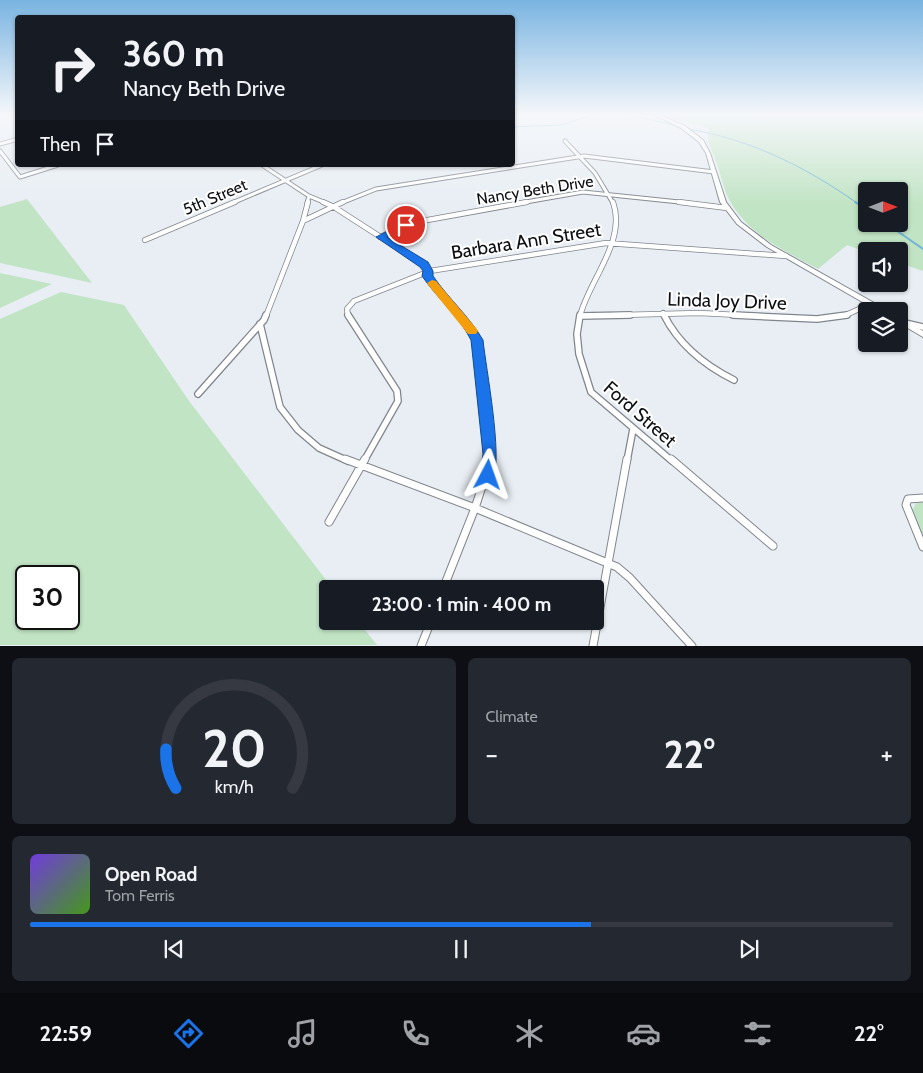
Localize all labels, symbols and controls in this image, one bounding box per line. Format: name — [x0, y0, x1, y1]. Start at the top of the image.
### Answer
text: 360 m — [123, 32, 225, 75]
icon: right — [40, 35, 105, 100]
text: Nancy Beth Drive — [123, 75, 285, 102]
icon: arrive — [91, 130, 119, 158]
text: Then — [40, 133, 81, 156]
street label: Nancy Beth Drive — [475, 171, 595, 209]
street label: 5th Street — [180, 175, 250, 219]
north arrow — [858, 182, 908, 232]
map controls — [858, 182, 908, 352]
pin — [385, 204, 427, 246]
icon: arrive — [392, 211, 420, 239]
street label: Barbara Ann Street — [449, 218, 603, 264]
button: sound — [858, 242, 908, 292]
street label: Linda Joy Drive — [667, 287, 787, 315]
button: layers — [858, 302, 908, 352]
street label: Ford Street — [599, 376, 682, 452]
position arrow — [461, 448, 513, 500]
speed limit sign: 30 — [15, 565, 80, 630]
text: 23:00 · 1 min · 400 m — [372, 593, 551, 616]
text: Climate — [486, 707, 538, 726]
text: 20 — [202, 717, 266, 780]
text: 22° — [664, 731, 715, 778]
text: − — [486, 737, 498, 771]
text: + — [881, 737, 893, 771]
text: km/h — [214, 776, 253, 797]
text: Open Road — [105, 863, 197, 886]
text: Tom Ferris — [105, 886, 175, 905]
icon: previous — [160, 935, 188, 963]
icon: pause — [447, 935, 475, 963]
icon: next — [735, 935, 763, 963]
icon: directions — [171, 1016, 206, 1051]
icon: music — [285, 1016, 320, 1051]
icon: phone — [398, 1016, 433, 1051]
icon: climate — [512, 1016, 547, 1051]
icon: car — [626, 1016, 661, 1051]
icon: filters — [740, 1016, 775, 1051]
text: 22:59 — [39, 1020, 92, 1047]
text: 22° — [854, 1020, 884, 1047]

